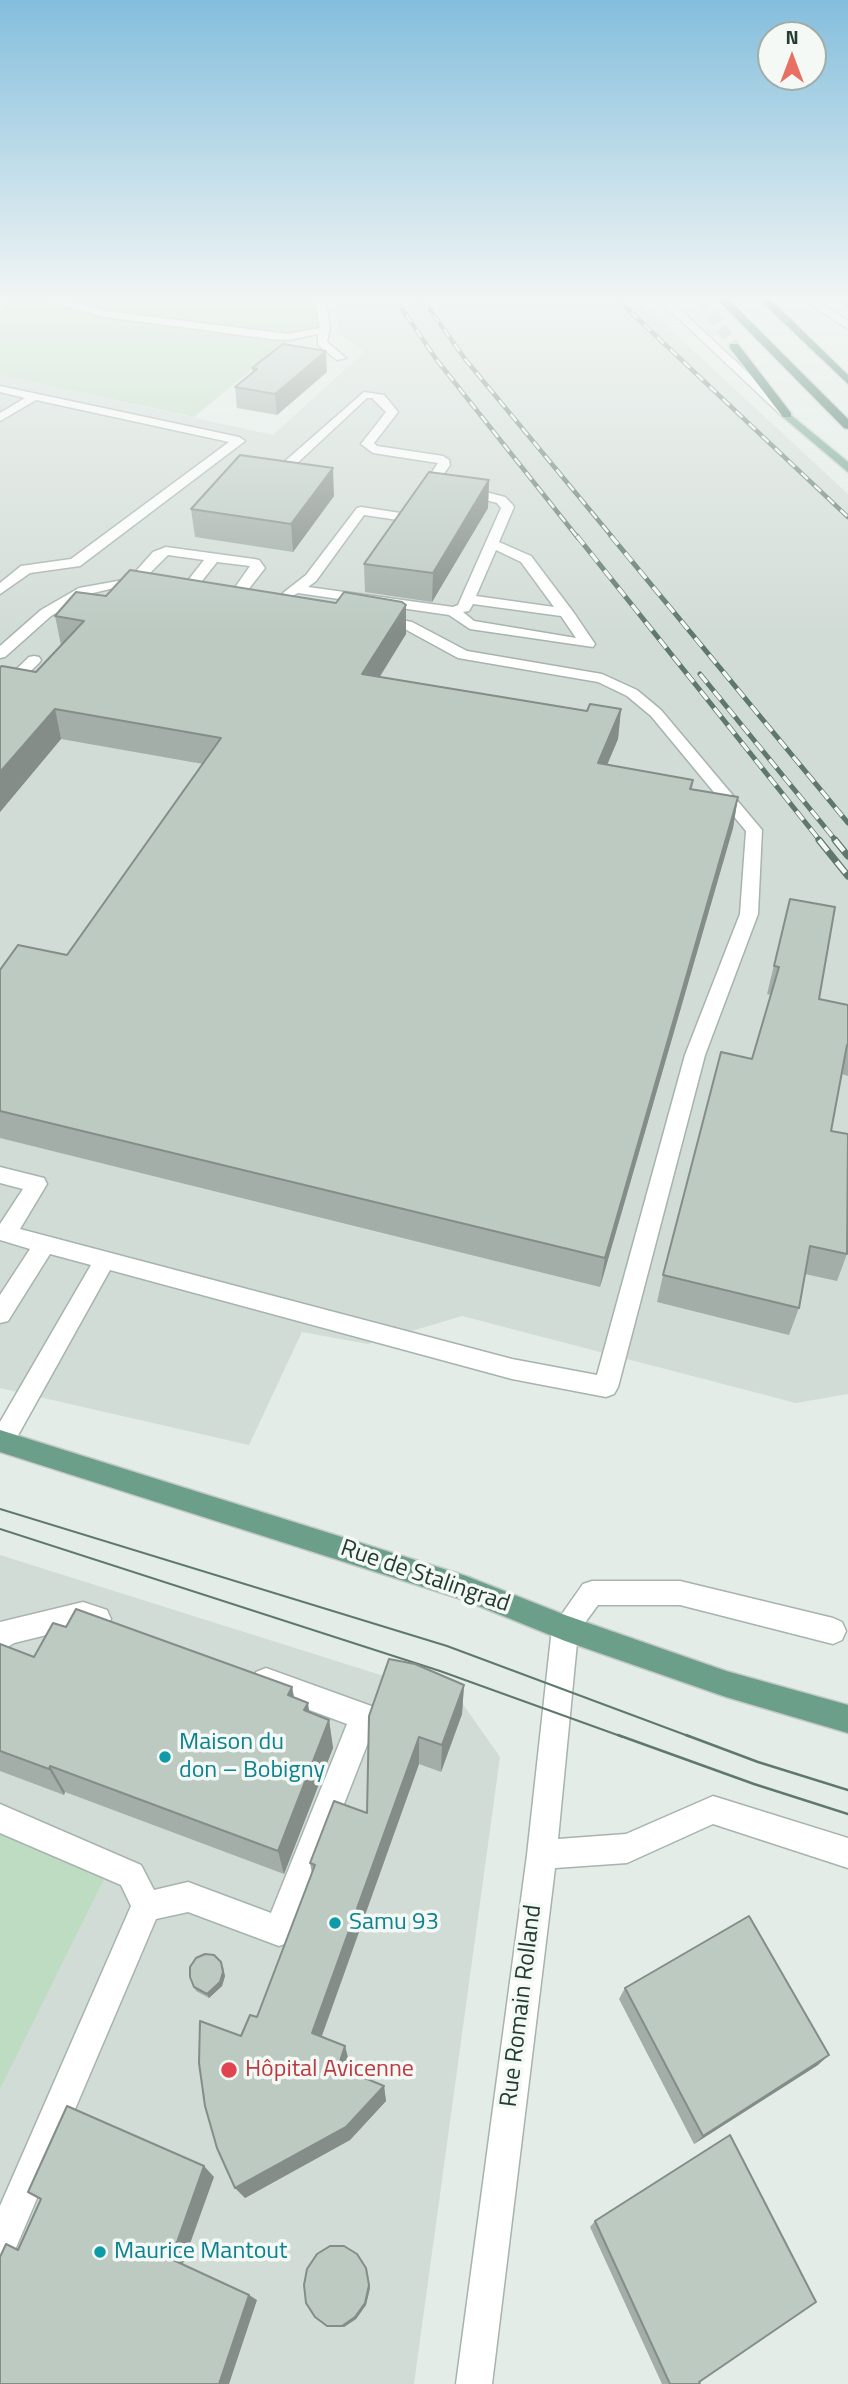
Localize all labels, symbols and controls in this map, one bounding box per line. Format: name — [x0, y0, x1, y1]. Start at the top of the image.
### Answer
north arrow — [757, 21, 827, 91]
text: N — [785, 22, 799, 51]
street label: Rue de Stalingrad — [337, 1535, 513, 1619]
place label: Maison du don – Bobigny — [179, 1729, 325, 1785]
marker: Maison du don – Bobigny — [157, 1749, 173, 1765]
street label: Rue Romain Rolland — [495, 1903, 549, 2109]
place label: Samu 93 — [349, 1909, 439, 1937]
marker: Samu 93 — [327, 1915, 343, 1931]
place label: Hôpital Avicenne — [245, 2056, 414, 2084]
marker: Hôpital Avicenne — [219, 2060, 239, 2080]
place label: Maurice Mantout — [114, 2238, 287, 2266]
marker: Maurice Mantout — [92, 2244, 108, 2260]

